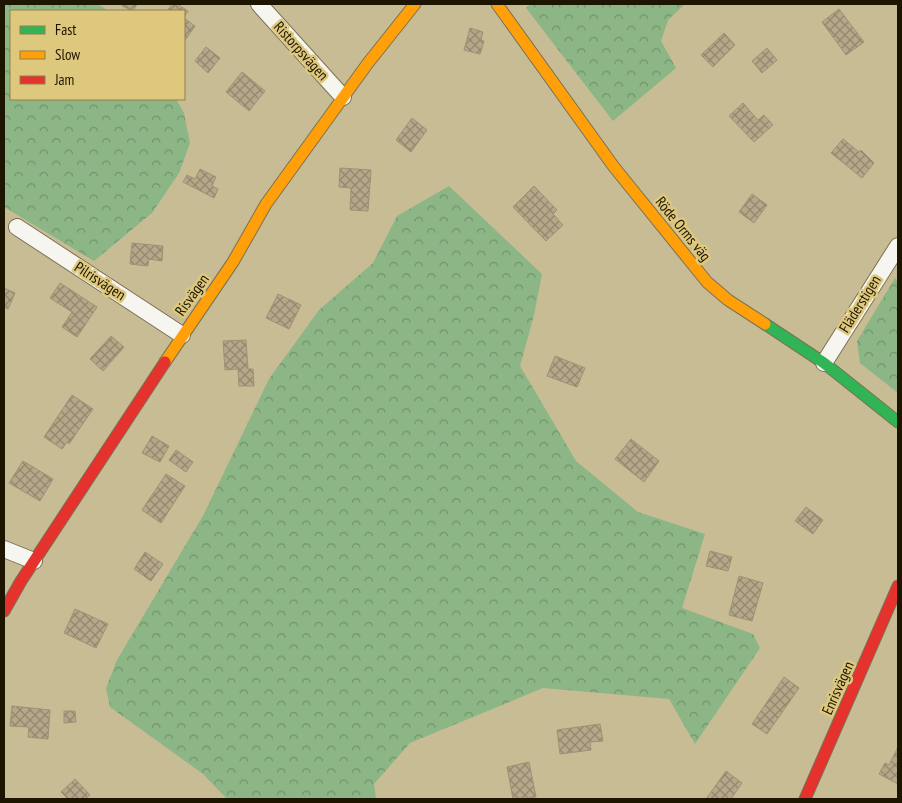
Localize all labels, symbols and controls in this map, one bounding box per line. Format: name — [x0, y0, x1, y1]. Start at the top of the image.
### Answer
legend — [10, 10, 185, 100]
street label: Ristorpsvägen — [270, 17, 333, 84]
text: Fast — [55, 20, 76, 39]
text: Slow — [55, 45, 80, 64]
text: Jam — [54, 70, 74, 89]
street label: Röde Orms väg — [652, 193, 715, 265]
street label: Pilrisvägen — [71, 257, 129, 304]
street label: Risvägen — [170, 270, 213, 319]
street label: Fläderstigen — [835, 271, 885, 336]
street label: Enrisvägen — [817, 658, 858, 717]

